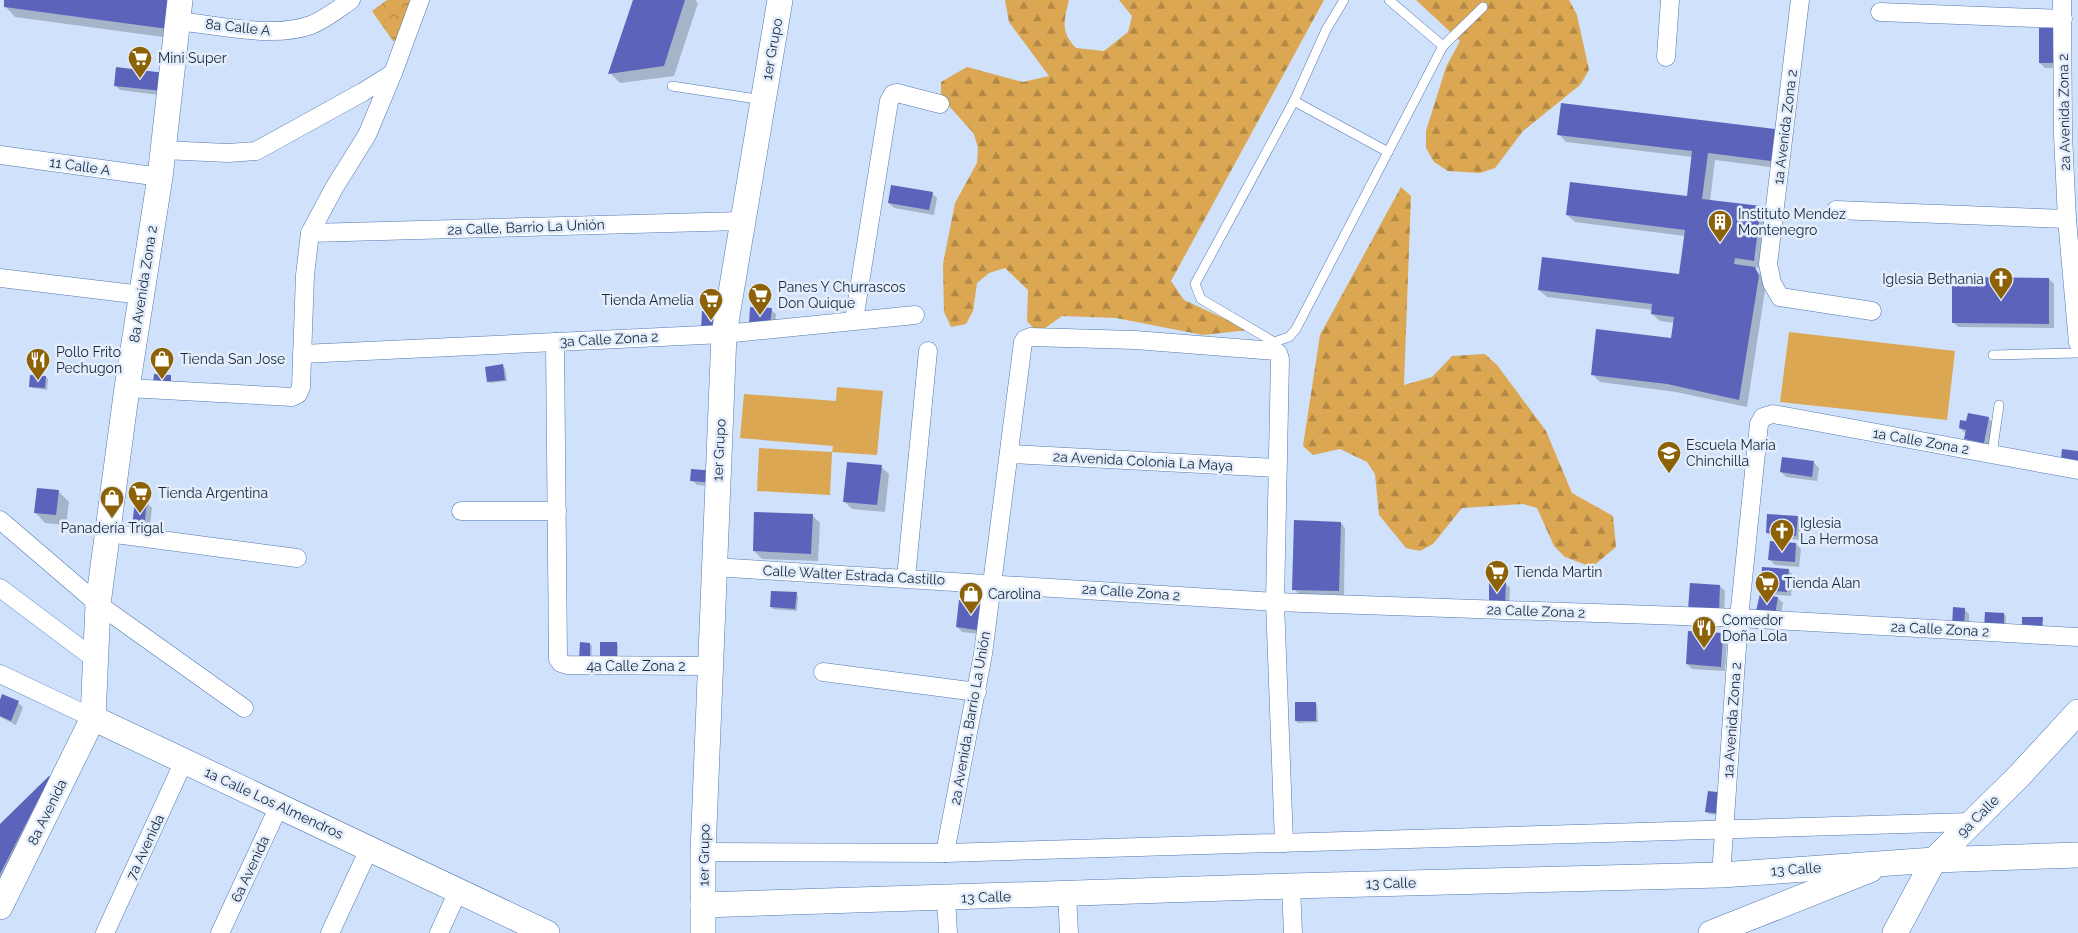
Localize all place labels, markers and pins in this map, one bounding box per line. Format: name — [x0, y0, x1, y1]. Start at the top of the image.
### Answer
supermarket icon: Mini Super — [127, 45, 153, 79]
place label: Mini Super — [158, 50, 227, 66]
place label: Instituto Mendez Montenegro — [1738, 206, 1846, 238]
building icon: Instituto Mendez Montenegro — [1707, 209, 1733, 243]
church icon: Iglesia Bethania — [1988, 266, 2014, 300]
place label: Iglesia Bethania — [1882, 271, 1984, 287]
place label: Panes Y Churrascos Don Quique — [778, 279, 906, 311]
supermarket icon: Panes Y Churrascos Don Quique — [747, 282, 773, 316]
supermarket icon: Tienda Amelia — [698, 287, 724, 321]
place label: Tienda Amelia — [602, 292, 694, 308]
place label: Pollo Frito Pechugon — [56, 344, 122, 376]
shop icon: Tienda San Jose — [149, 346, 175, 380]
restaurant icon: Pollo Frito Pechugon — [25, 347, 51, 381]
place label: Tienda San Jose — [180, 351, 285, 367]
place label: Escuela Maria Chinchilla — [1686, 437, 1776, 469]
school or university icon: Escuela Maria Chinchilla — [1656, 440, 1682, 474]
supermarket icon: Tienda Argentina — [127, 480, 153, 514]
shop icon: Panadería Trigal — [99, 485, 125, 519]
place label: Tienda Argentina — [158, 485, 268, 501]
place label: Iglesia La Hermosa — [1800, 515, 1878, 547]
church icon: Iglesia La Hermosa — [1769, 518, 1795, 552]
place label: Panadería Trigal — [60, 520, 164, 536]
supermarket icon: Tienda Martin — [1484, 559, 1510, 593]
place label: Tienda Martin — [1514, 564, 1603, 580]
supermarket icon: Tienda Alan — [1754, 570, 1780, 604]
place label: Tienda Alan — [1784, 575, 1861, 591]
shop icon: Carolina — [958, 581, 984, 615]
place label: Carolina — [988, 586, 1041, 602]
place label: Comedor Doña Lola — [1722, 612, 1787, 644]
restaurant icon: Comedor Doña Lola — [1691, 615, 1717, 649]

